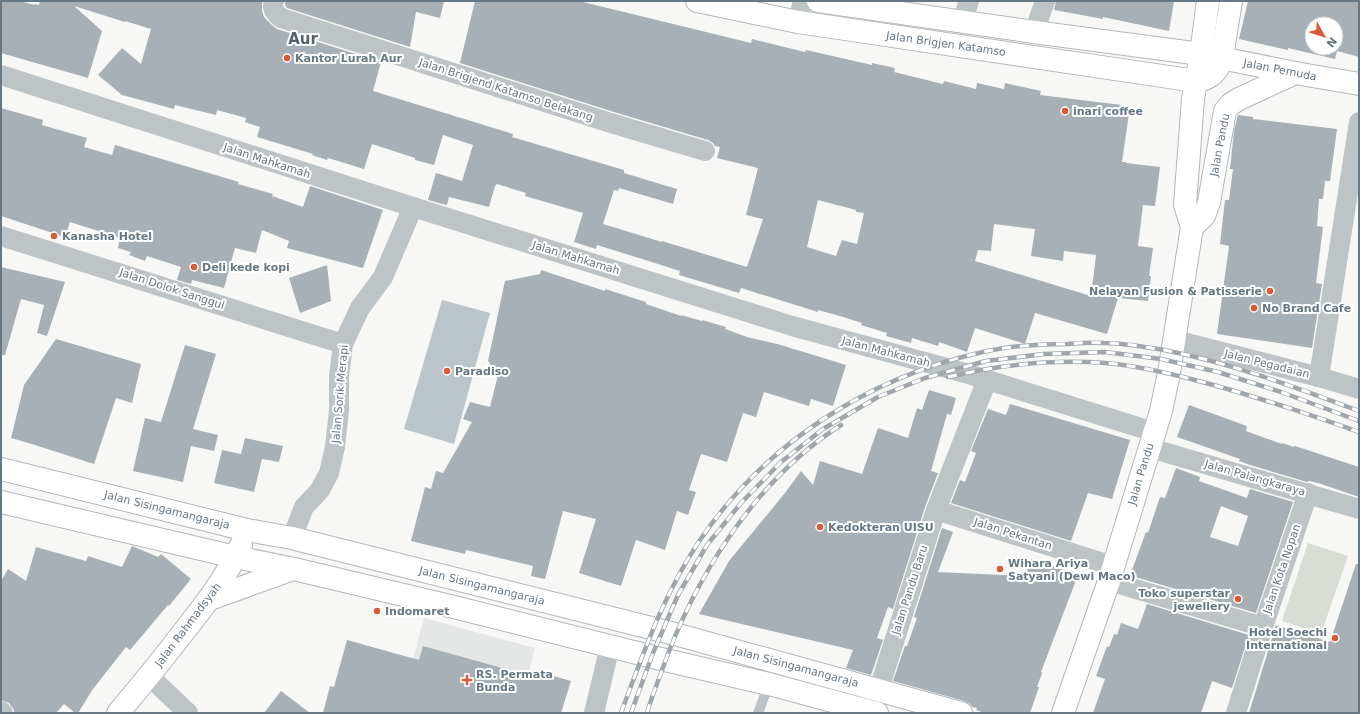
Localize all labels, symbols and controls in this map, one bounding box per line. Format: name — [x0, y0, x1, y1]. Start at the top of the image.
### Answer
north arrow — [1304, 16, 1344, 56]
street label: Jalan Brigjen Katamso — [884, 29, 1007, 59]
district label: Aur — [288, 30, 318, 48]
text: N — [1323, 34, 1339, 50]
place label: Kantor Lurah Aur — [295, 52, 403, 65]
marker: Kantor Lurah Aur — [282, 53, 292, 63]
street label: Jalan Brigjend Katamso Belakang — [416, 55, 595, 124]
street label: Jalan Pemuda — [1241, 56, 1318, 84]
place label: inari coffee — [1073, 105, 1143, 118]
marker: inari coffee — [1060, 106, 1070, 116]
street label: Jalan Pandu — [1207, 112, 1232, 179]
street label: Jalan Mahkamah — [221, 140, 312, 181]
place label: Kanasha Hotel — [62, 230, 152, 243]
marker: Kanasha Hotel — [49, 231, 59, 241]
street label: Jalan Mahkamah — [530, 238, 621, 277]
place label: Deli kede kopi — [202, 261, 290, 274]
marker: Deli kede kopi — [189, 262, 199, 272]
street label: Jalan Dolok Sanggul — [117, 266, 226, 312]
place label: Nelayan Fusion & Patisserie — [1089, 285, 1262, 298]
marker: Nelayan Fusion & Patisserie — [1265, 286, 1275, 296]
place label: No Brand Cafe — [1262, 302, 1351, 315]
marker: No Brand Cafe — [1249, 303, 1259, 313]
street label: Jalan Mahkamah — [839, 334, 932, 370]
street label: Jalan Sorik Merapi — [329, 344, 351, 445]
street label: Jalan Pegadaian — [1222, 347, 1311, 381]
place label: Paradiso — [455, 365, 509, 378]
marker: Paradiso — [442, 366, 452, 376]
street label: Jalan Pandu — [1125, 441, 1157, 507]
street label: Jalan Palangkaraya — [1202, 457, 1307, 499]
street label: Jalan Sisingamangaraja — [102, 488, 231, 532]
street label: Jalan Pekantan — [971, 515, 1054, 553]
place label: Kedokteran UISU — [828, 521, 934, 534]
marker: Kedokteran UISU — [815, 522, 825, 532]
street label: Jalan Kota Nopan — [1260, 522, 1303, 616]
street label: Jalan Pandu Baru — [889, 544, 931, 637]
place label: Wihara Ariya Satyani (Dewi Maco) — [1008, 557, 1135, 583]
street label: Jalan Sisingamangaraja — [417, 564, 546, 608]
marker: Wihara Ariya Satyani (Dewi Maco) — [995, 564, 1005, 574]
street label: Jalan Rahmadsyah — [152, 580, 224, 670]
place label: Toko superstar jewellery — [1138, 587, 1231, 613]
marker: Toko superstar jewellery — [1233, 594, 1243, 604]
place label: Indomaret — [385, 605, 449, 618]
marker: Indomaret — [372, 606, 382, 616]
place label: Hotel Soechi International — [1246, 626, 1327, 652]
marker: Hotel Soechi International — [1330, 633, 1340, 643]
street label: Jalan Sisingamangaraja — [731, 644, 860, 690]
place label: RS. Permata Bunda — [476, 668, 553, 694]
marker: RS. Permata Bunda — [461, 674, 473, 686]

